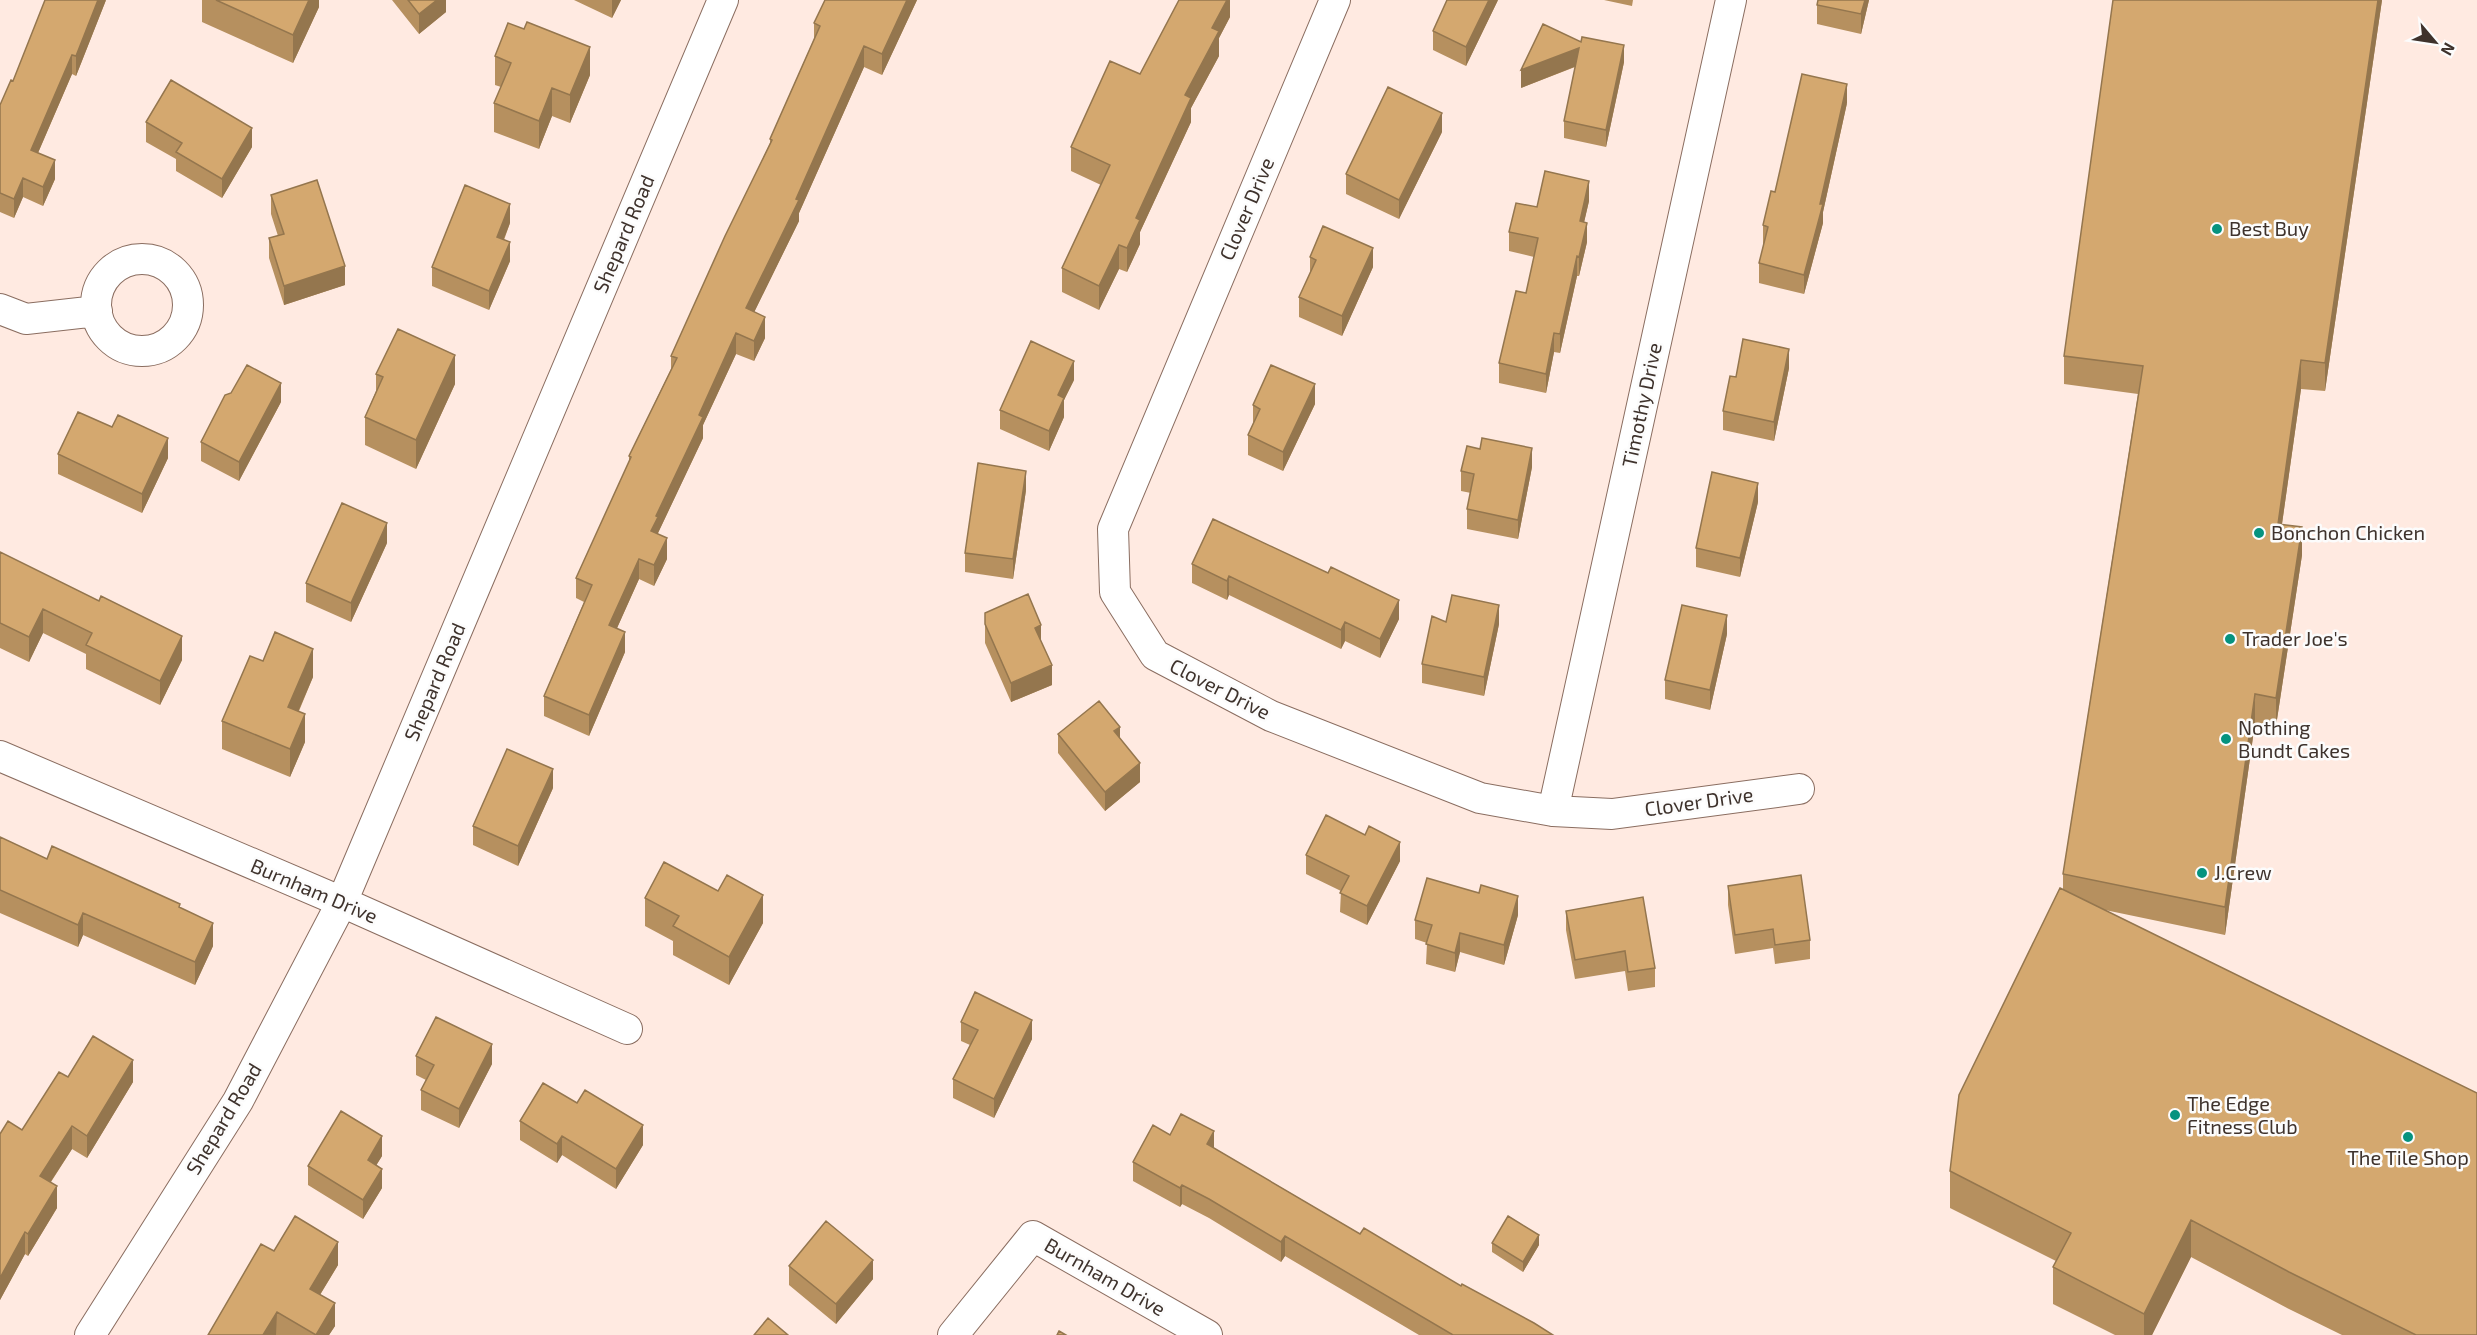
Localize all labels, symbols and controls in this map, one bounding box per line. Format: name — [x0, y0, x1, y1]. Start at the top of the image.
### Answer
north arrow — [2405, 12, 2465, 72]
text: N — [2437, 40, 2460, 59]
street label: Clover Drive — [1214, 154, 1278, 264]
street label: Shepard Road — [587, 171, 659, 296]
place label: Best Buy — [2229, 216, 2309, 240]
marker: Best Buy — [2210, 222, 2224, 236]
street label: Timothy Drive — [1616, 340, 1666, 469]
place label: Bonchon Chicken — [2271, 520, 2425, 544]
marker: Bonchon Chicken — [2252, 526, 2266, 540]
street label: Shepard Road — [398, 619, 470, 744]
place label: Trader Joe's — [2242, 626, 2348, 650]
marker: Trader Joe's — [2223, 632, 2237, 646]
street label: Clover Drive — [1166, 653, 1275, 724]
place label: Nothing Bundt Cakes — [2238, 715, 2350, 762]
marker: Nothing Bundt Cakes — [2219, 732, 2233, 746]
street label: Clover Drive — [1643, 782, 1755, 821]
street label: Burnham Drive — [247, 853, 381, 928]
place label: J.Crew — [2214, 860, 2272, 884]
marker: J.Crew — [2195, 866, 2209, 880]
street label: Shepard Road — [180, 1058, 266, 1179]
place label: The Edge Fitness Club — [2187, 1091, 2298, 1138]
marker: The Edge Fitness Club — [2168, 1108, 2182, 1122]
marker: The Tile Shop — [2401, 1130, 2415, 1144]
place label: The Tile Shop — [2347, 1145, 2469, 1169]
street label: Burnham Drive — [1041, 1232, 1170, 1320]

